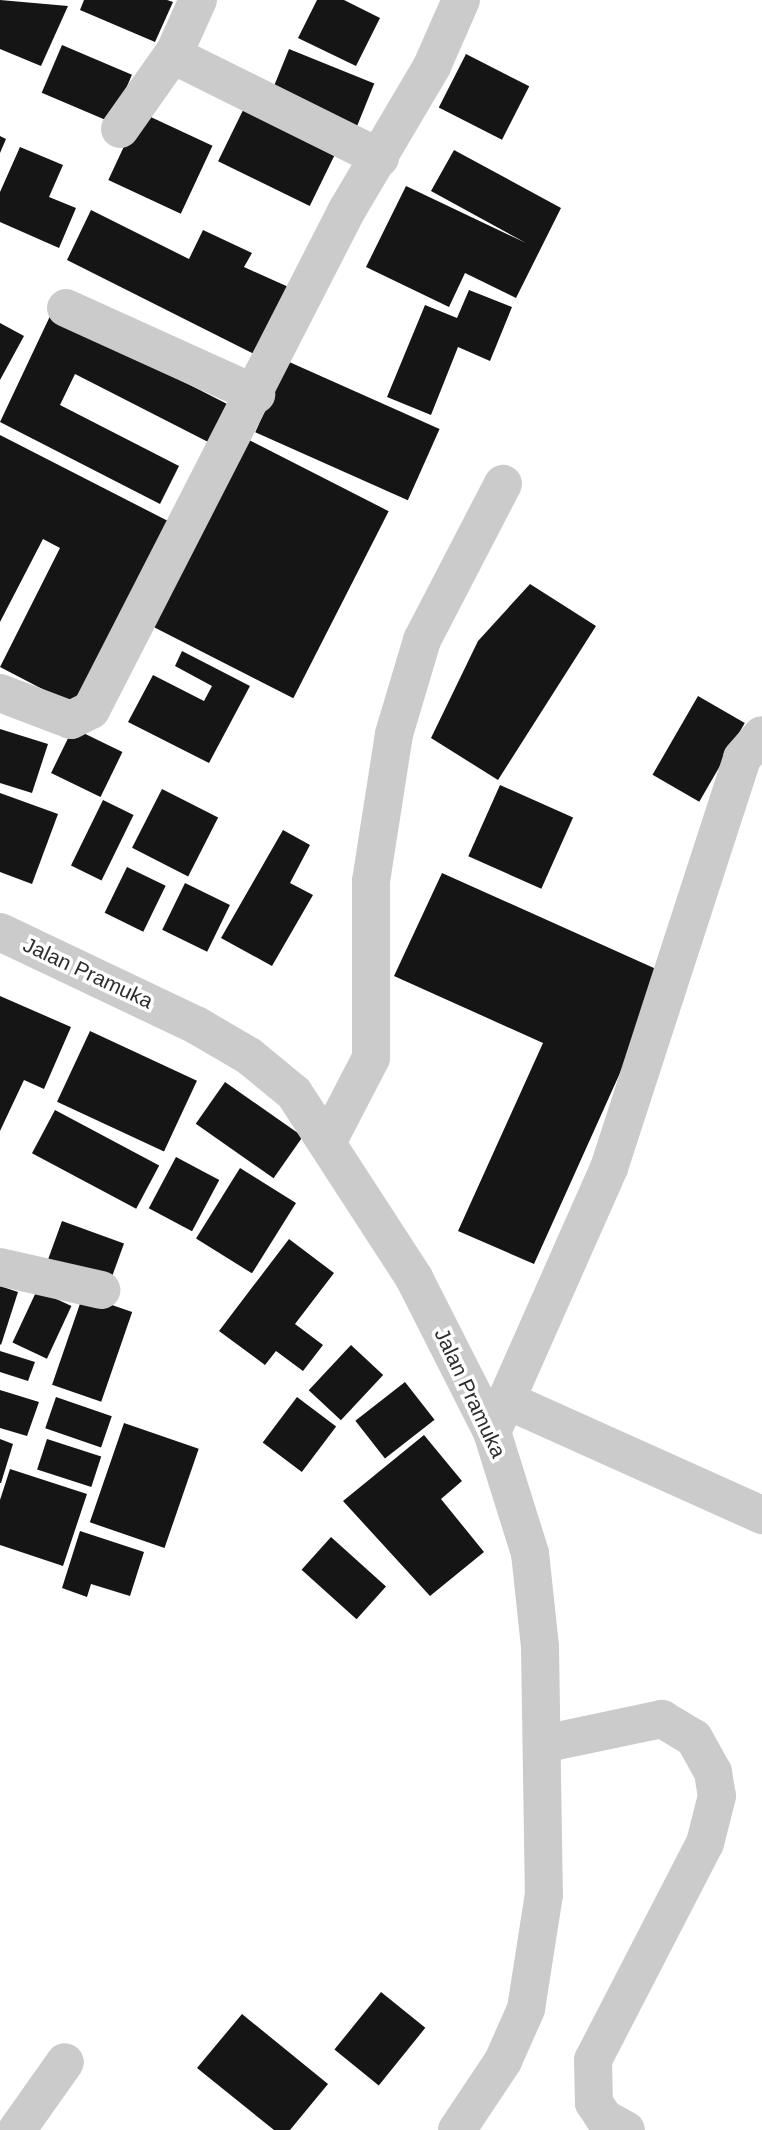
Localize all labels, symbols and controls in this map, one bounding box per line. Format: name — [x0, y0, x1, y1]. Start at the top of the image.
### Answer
street label: Jalan Pramuka — [19, 932, 157, 1014]
street label: Jalan Pramuka — [429, 1324, 511, 1462]

